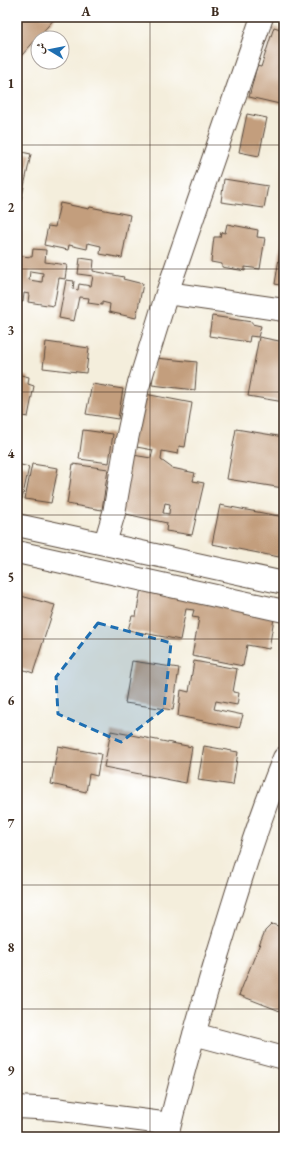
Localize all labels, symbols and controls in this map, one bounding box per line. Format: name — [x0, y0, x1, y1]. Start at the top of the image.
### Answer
text: A — [80, 3, 91, 20]
text: B — [211, 3, 219, 20]
north arrow — [30, 30, 70, 70]
text: ش — [32, 42, 48, 55]
text: 1 — [8, 75, 15, 92]
text: 2 — [8, 199, 15, 216]
text: 3 — [8, 322, 15, 339]
text: 4 — [8, 445, 15, 462]
text: 5 — [8, 569, 14, 586]
text: 6 — [8, 692, 15, 709]
text: 7 — [8, 815, 15, 832]
text: 8 — [8, 939, 15, 956]
text: 9 — [8, 1062, 15, 1079]

